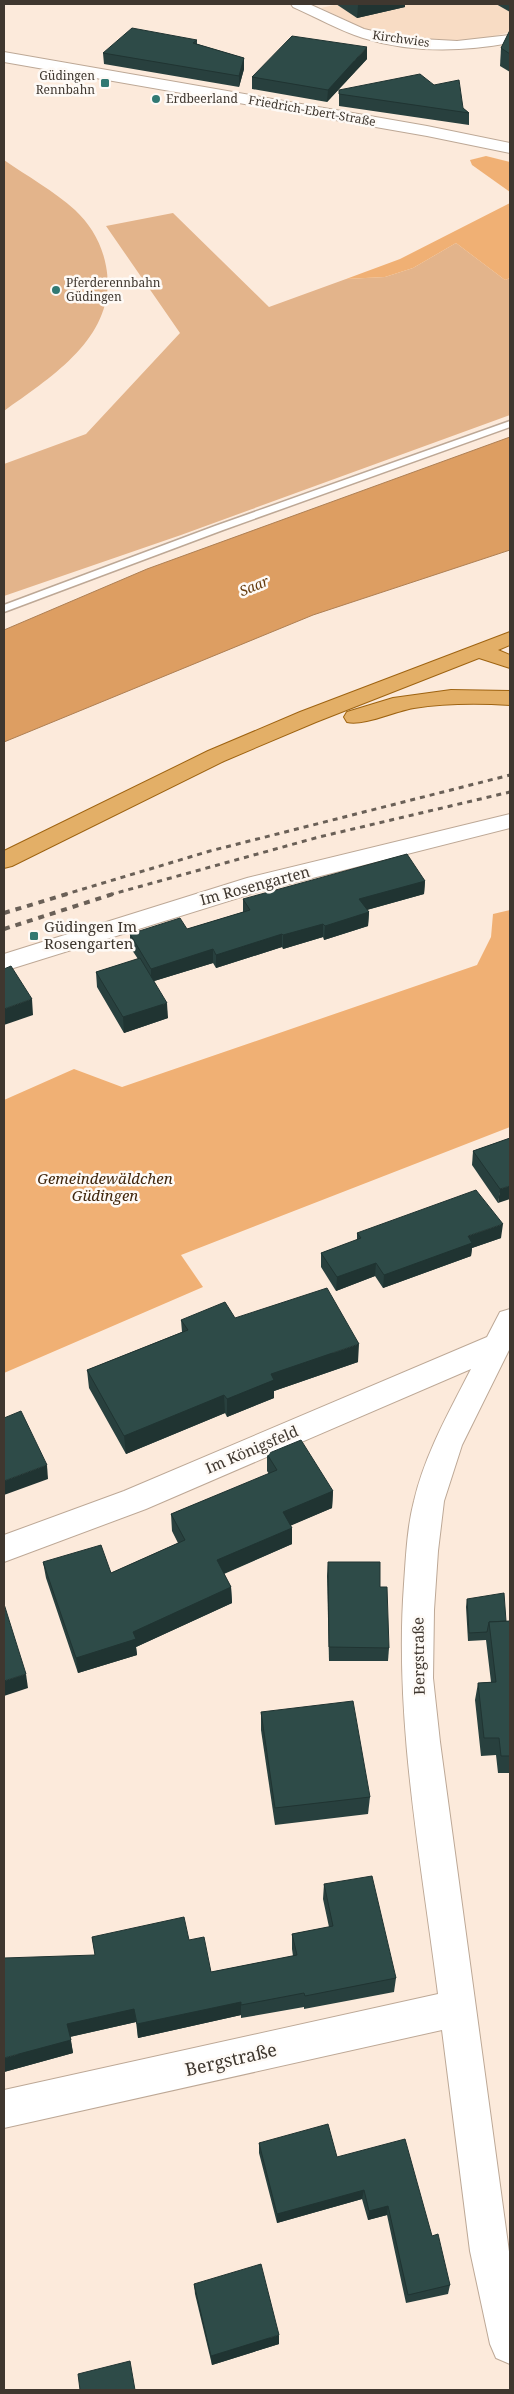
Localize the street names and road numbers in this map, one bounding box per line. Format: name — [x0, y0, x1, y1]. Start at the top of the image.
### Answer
street label: Kirchwies — [371, 26, 431, 51]
street label: Friedrich-Ebert-Straße — [247, 91, 377, 130]
street label: Im Rosengarten — [198, 861, 312, 909]
street label: Im Königsfeld — [202, 1420, 301, 1478]
street label: Bergstraße — [407, 1617, 429, 1695]
street label: Bergstraße — [183, 2037, 279, 2081]

